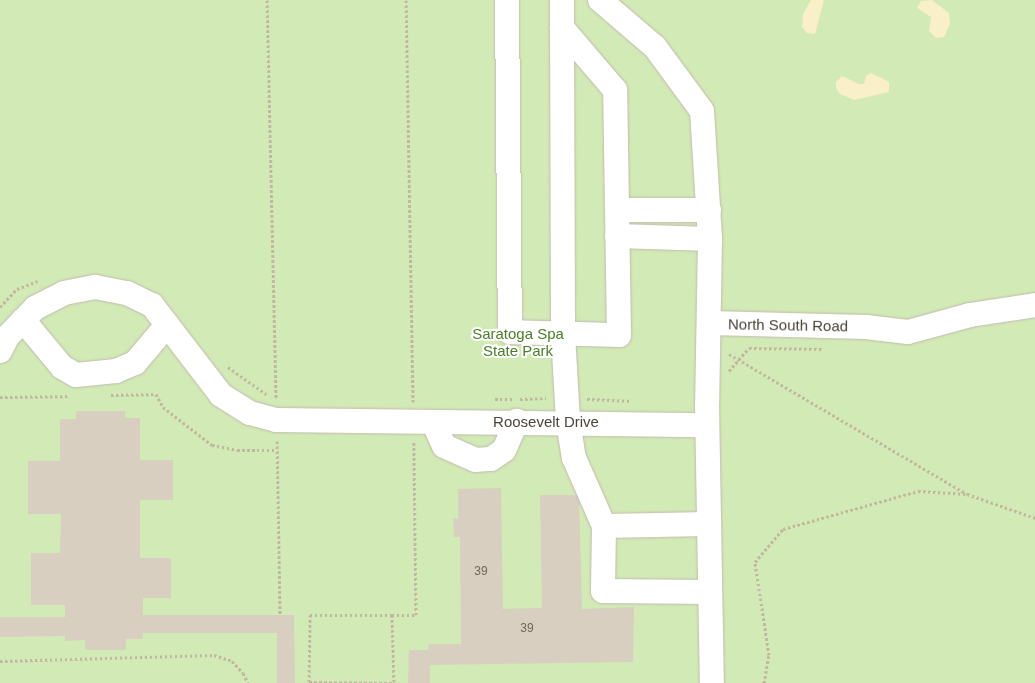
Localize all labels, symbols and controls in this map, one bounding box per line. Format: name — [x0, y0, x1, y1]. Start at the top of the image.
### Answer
street label: North South Road — [728, 315, 848, 335]
park label: Saratoga Spa State Park — [472, 324, 564, 359]
street label: Roosevelt Drive — [493, 413, 599, 431]
house number: 39 — [474, 565, 488, 579]
house number: 39 — [520, 622, 534, 636]

